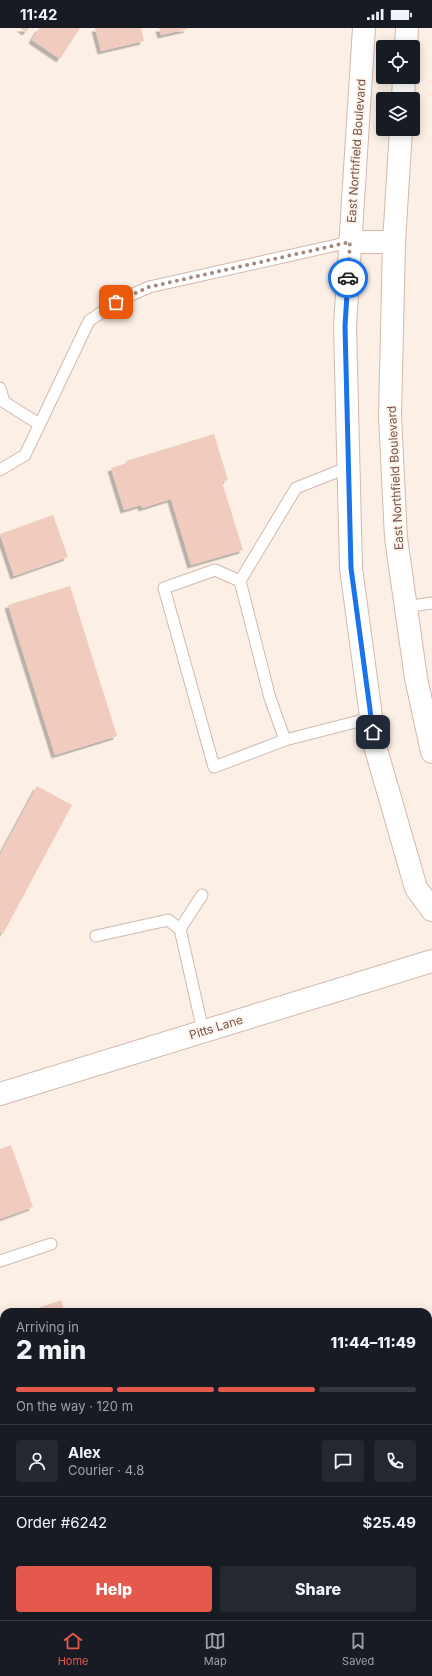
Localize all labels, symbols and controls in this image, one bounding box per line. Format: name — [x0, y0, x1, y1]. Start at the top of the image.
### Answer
text: 11:42 — [20, 5, 58, 24]
map controls — [376, 40, 420, 136]
button: locate — [376, 40, 420, 84]
street label: East Northfield Boulevard — [343, 78, 369, 224]
button: layers — [376, 92, 420, 136]
courier — [328, 258, 368, 298]
icon: car — [337, 267, 359, 289]
pin — [99, 285, 133, 319]
icon: bag — [105, 291, 127, 313]
street label: East Northfield Boulevard — [384, 405, 406, 551]
pin — [356, 715, 390, 749]
icon: home — [362, 721, 384, 743]
street label: Pitts Lane — [187, 1012, 245, 1042]
text: Arriving in — [16, 1319, 79, 1335]
text: 11:44–11:49 — [331, 1333, 416, 1352]
text: 2 min — [16, 1334, 86, 1365]
text: On the way · 120 m — [16, 1398, 133, 1414]
button: person — [16, 1440, 58, 1482]
button: chat — [322, 1440, 364, 1482]
button: phone — [374, 1440, 416, 1482]
text: Alex — [68, 1443, 101, 1462]
text: Courier · 4.8 — [68, 1462, 144, 1478]
text: Order #6242 — [16, 1513, 107, 1532]
text: $25.49 — [363, 1513, 416, 1532]
button: Help — [16, 1566, 212, 1612]
button: Share — [220, 1566, 416, 1612]
tab: Home — [58, 1630, 89, 1668]
tab: Map — [204, 1630, 227, 1668]
tab: Saved — [342, 1630, 374, 1668]

